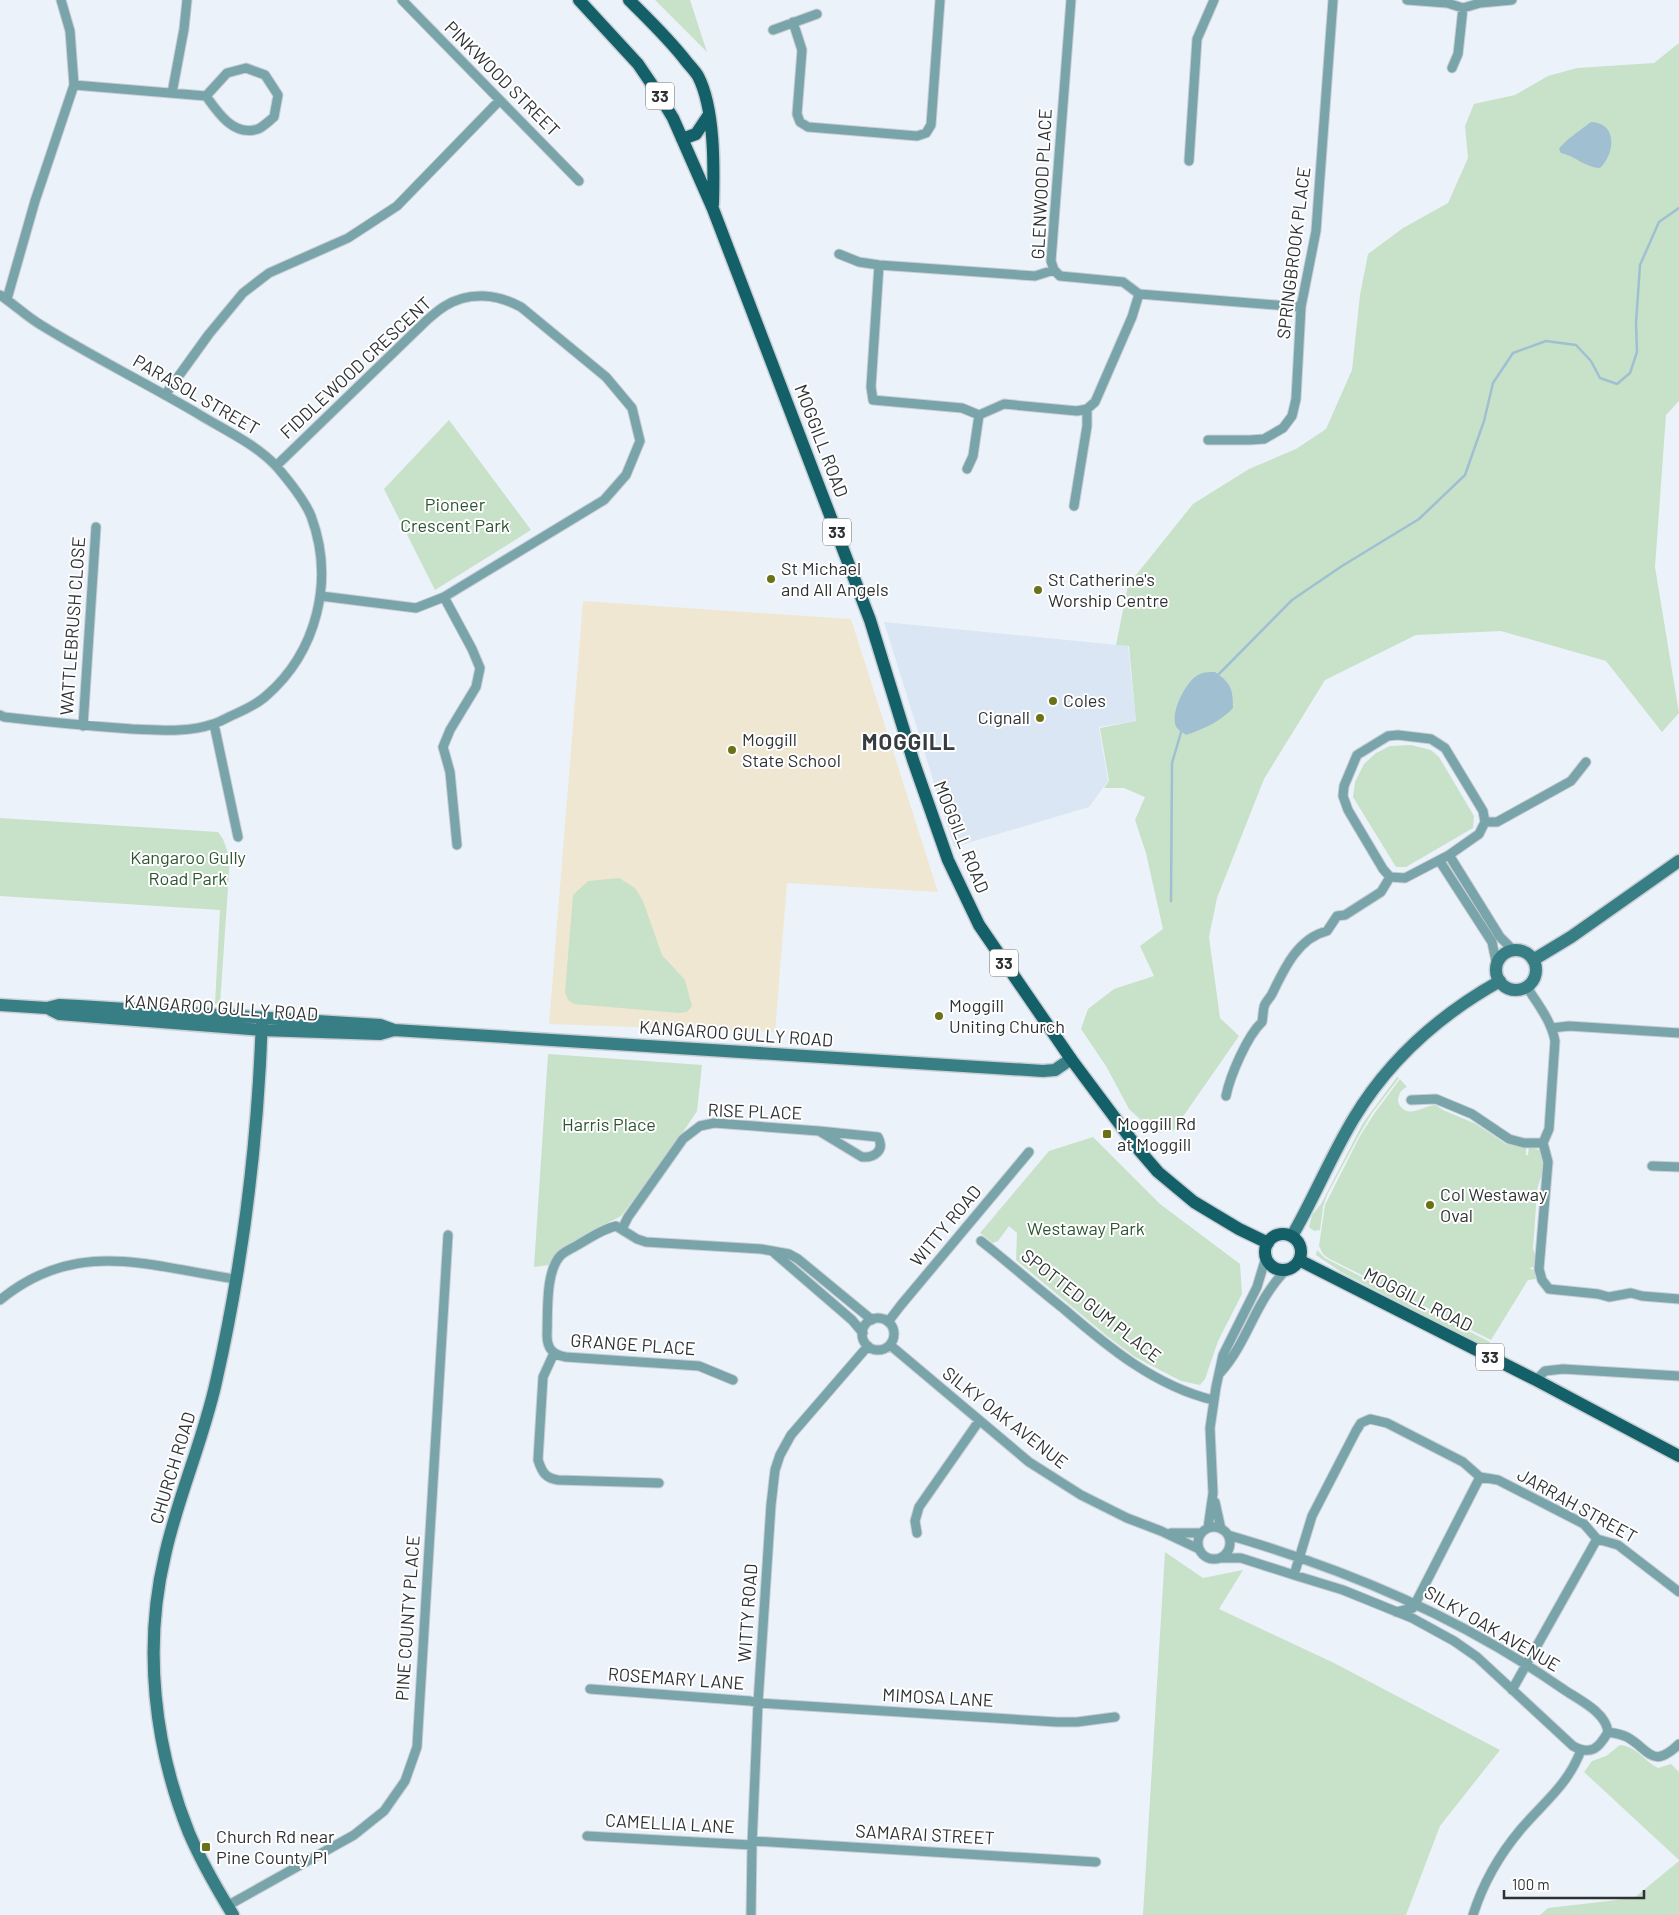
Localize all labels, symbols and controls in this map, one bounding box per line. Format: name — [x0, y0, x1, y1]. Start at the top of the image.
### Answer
street label: PINKWOOD STREET — [440, 16, 565, 141]
road number: 33 — [646, 82, 674, 110]
street label: GLENWOOD PLACE — [1026, 108, 1056, 260]
street label: SPRINGBROOK PLACE — [1272, 165, 1314, 340]
street label: FIDDLEWOOD CRESCENT — [275, 292, 435, 443]
street label: PARASOL STREET — [129, 349, 264, 439]
street label: MOGGILL ROAD — [790, 381, 854, 500]
park label: Pioneer Crescent Park — [400, 493, 510, 536]
road number: 33 — [823, 518, 851, 546]
street label: WATTLEBRUSH CLOSE — [55, 536, 89, 716]
place label: St Michael and All Angels — [781, 557, 889, 600]
place label: St Catherine's Worship Centre — [1048, 568, 1169, 611]
marker: St Michael and All Angels — [765, 573, 777, 585]
marker: St Catherine's Worship Centre — [1032, 584, 1044, 596]
place label: Coles — [1063, 689, 1106, 711]
marker: Coles — [1047, 695, 1059, 707]
place label: Cignall — [978, 706, 1030, 728]
marker: Cignall — [1034, 712, 1046, 724]
place label: Moggill State School — [742, 728, 841, 771]
district label: MOGGILL — [862, 728, 956, 754]
marker: Moggill State School — [726, 744, 738, 756]
street label: MOGGILL ROAD — [929, 777, 994, 896]
park label: Kangaroo Gully Road Park — [130, 846, 246, 889]
road number: 33 — [990, 950, 1018, 976]
street label: KANGAROO GULLY ROAD — [123, 989, 319, 1025]
place label: Moggill Uniting Church — [949, 994, 1065, 1037]
marker: Moggill Uniting Church — [933, 1010, 945, 1022]
street label: KANGAROO GULLY ROAD — [638, 1015, 834, 1051]
street label: RISE PLACE — [707, 1098, 803, 1124]
place label: Moggill Rd at Moggill — [1117, 1112, 1196, 1155]
park label: Harris Place — [562, 1113, 656, 1135]
marker: Moggill Rd at Moggill — [1101, 1128, 1113, 1140]
street label: WITTY ROAD — [905, 1180, 985, 1270]
place label: Col Westaway Oval — [1440, 1183, 1547, 1226]
marker: Col Westaway Oval — [1424, 1199, 1436, 1211]
park label: Westaway Park — [1027, 1217, 1145, 1239]
street label: SPOTTED GUM PLACE — [1017, 1244, 1166, 1367]
street label: MOGGILL ROAD — [1360, 1262, 1477, 1336]
street label: GRANGE PLACE — [570, 1329, 696, 1359]
road number: 33 — [1476, 1344, 1504, 1370]
street label: SILKY OAK AVENUE — [939, 1361, 1073, 1473]
street label: CHURCH ROAD — [145, 1409, 200, 1526]
street label: JARRAH STREET — [1514, 1463, 1641, 1547]
street label: PINE COUNTY PLACE — [390, 1534, 424, 1701]
street label: WITTY ROAD — [733, 1563, 761, 1663]
street label: SILKY OAK AVENUE — [1421, 1580, 1564, 1676]
street label: ROSEMARY LANE — [607, 1662, 745, 1694]
street label: MIMOSA LANE — [882, 1683, 994, 1711]
street label: CAMELLIA LANE — [605, 1809, 736, 1837]
street label: SAMARAI STREET — [855, 1819, 995, 1849]
place label: Church Rd near Pine County Pl — [216, 1825, 335, 1868]
marker: Church Rd near Pine County Pl — [200, 1841, 212, 1853]
scale bar — [1504, 1868, 1644, 1900]
text: 100 m — [1512, 1875, 1550, 1893]

